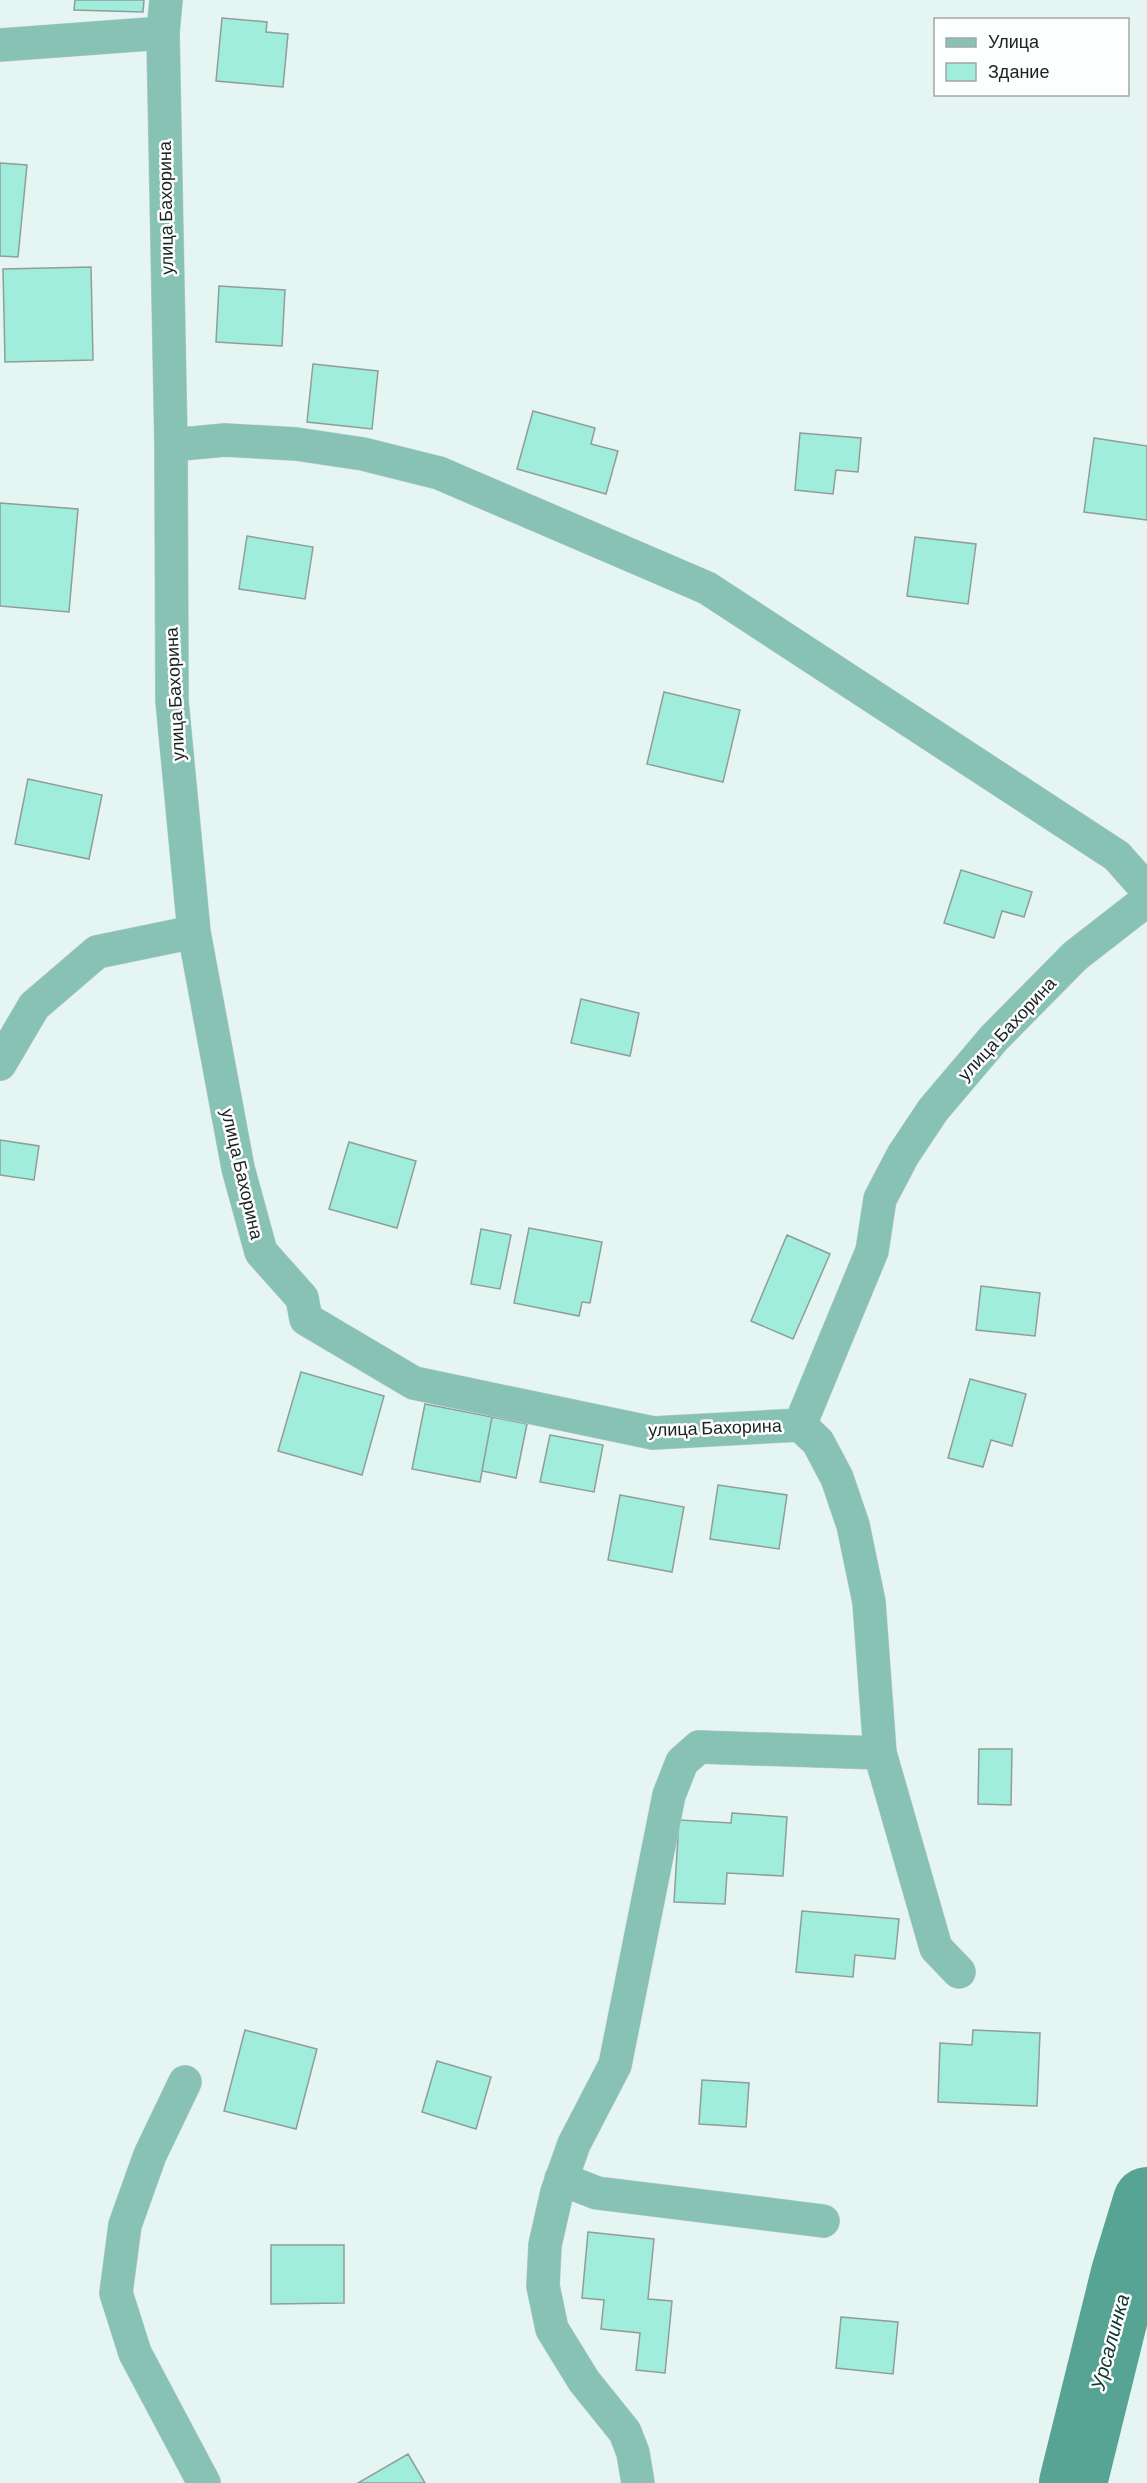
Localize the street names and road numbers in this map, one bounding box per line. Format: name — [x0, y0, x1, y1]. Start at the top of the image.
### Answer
street label: улица Бахорина — [153, 140, 177, 275]
street label: улица Бахорина — [159, 626, 188, 761]
street label: улица Бахорина — [953, 971, 1061, 1085]
street label: улица Бахорина — [217, 1106, 269, 1242]
street label: улица Бахорина — [648, 1414, 783, 1440]

